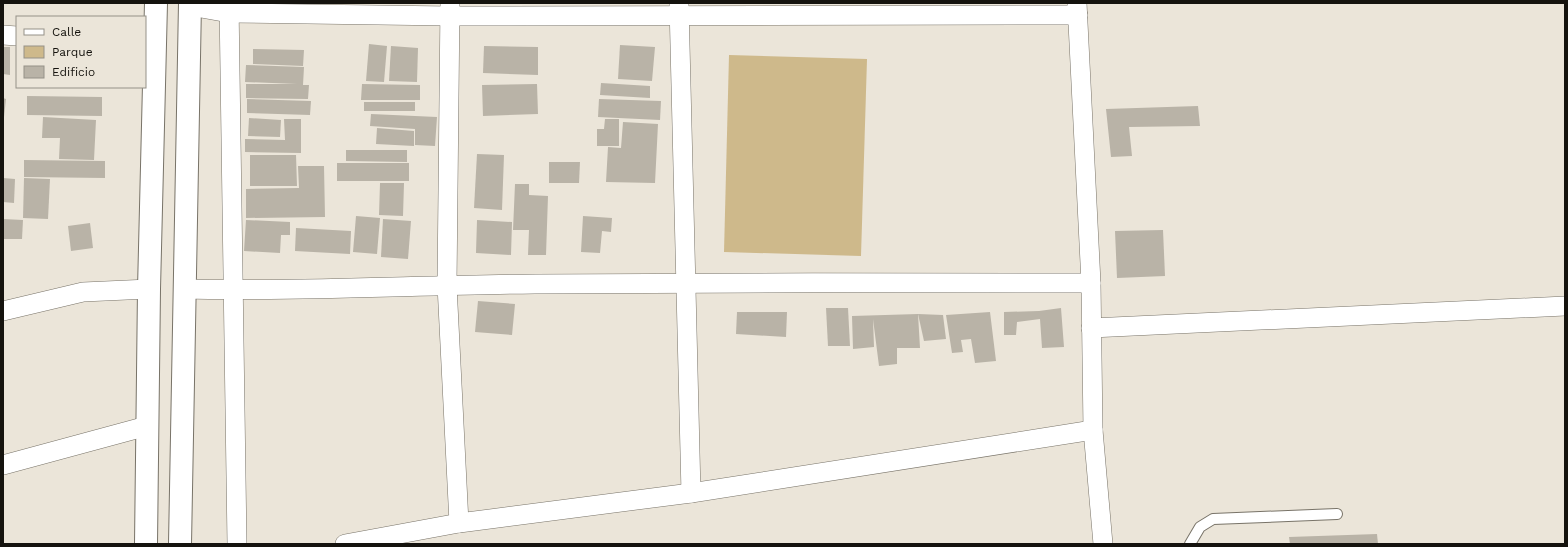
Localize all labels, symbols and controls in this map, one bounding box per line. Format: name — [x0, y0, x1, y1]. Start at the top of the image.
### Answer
legend — [16, 16, 146, 88]
text: Calle — [52, 25, 81, 39]
text: Parque — [52, 45, 93, 59]
text: Edificio — [52, 65, 95, 79]

